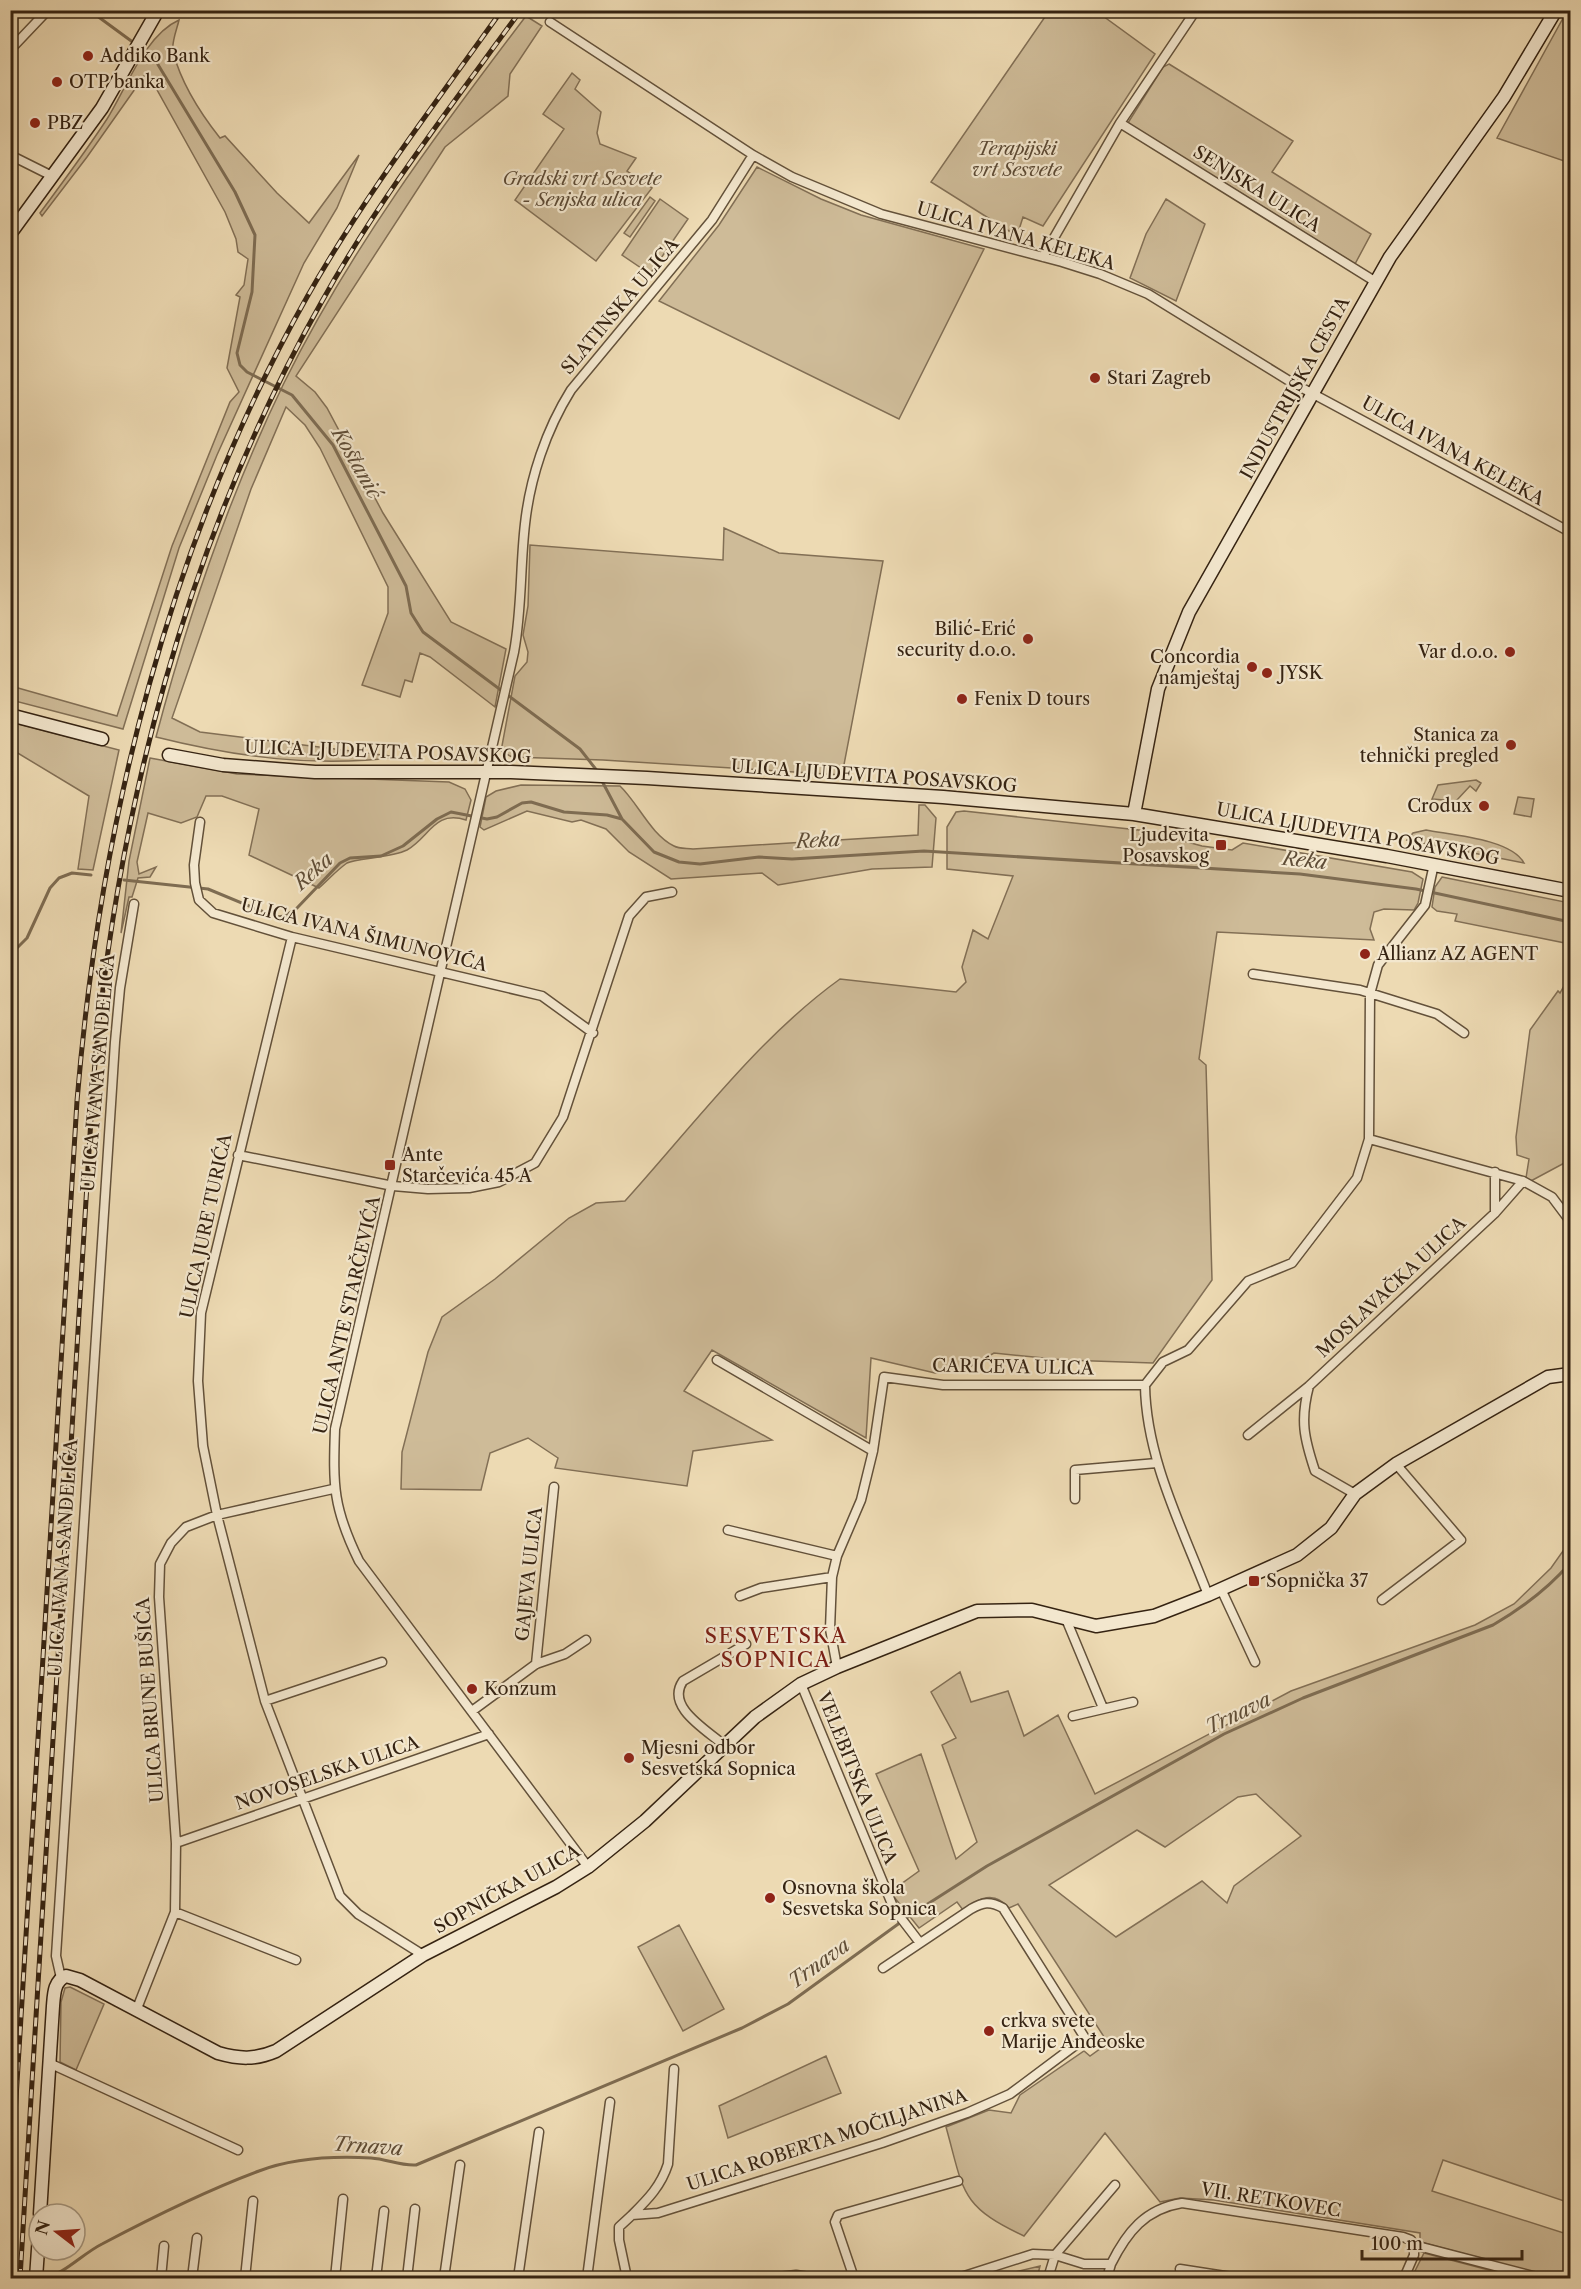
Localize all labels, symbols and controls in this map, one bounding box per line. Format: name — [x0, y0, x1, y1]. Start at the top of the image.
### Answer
place label: Addiko Bank — [99, 45, 211, 67]
marker: Addiko Bank — [81, 49, 95, 63]
place label: OTP banka — [69, 71, 165, 93]
marker: OTP banka — [50, 75, 64, 89]
place label: PBZ — [47, 112, 84, 134]
marker: PBZ — [28, 116, 42, 130]
park label: Terapijski vrt Sesvete — [972, 138, 1063, 181]
street label: SENJSKA ULICA — [1189, 141, 1325, 237]
park label: Gradski vrt Sesvete - Senjska ulica — [502, 168, 663, 211]
street label: ULICA IVANA KELEKA — [914, 197, 1118, 275]
street label: SLATINSKA ULICA — [556, 233, 684, 379]
street label: INDUSTRIJSKA CESTA — [1236, 292, 1355, 483]
place label: Stari Zagreb — [1107, 367, 1211, 389]
marker: Stari Zagreb — [1088, 371, 1102, 385]
street label: ULICA IVANA KELEKA — [1358, 392, 1549, 511]
water label: Kostanić — [326, 421, 388, 505]
place label: Bilić-Erić security d.o.o. — [897, 618, 1016, 661]
marker: Bilić-Erić security d.o.o. — [1021, 632, 1035, 646]
place label: Var d.o.o. — [1417, 641, 1498, 663]
marker: Var d.o.o. — [1503, 645, 1517, 659]
place label: Concordia namještaj — [1150, 646, 1240, 689]
marker: Concordia namještaj — [1245, 660, 1259, 674]
place label: JYSK — [1276, 662, 1324, 684]
marker: JYSK — [1260, 666, 1274, 680]
place label: Fenix D tours — [974, 688, 1090, 710]
marker: Fenix D tours — [955, 692, 969, 706]
place label: Stanica za tehnički pregled — [1360, 724, 1499, 767]
street label: ULICA LJUDEVITA POSAVSKOG — [244, 736, 532, 768]
marker: Stanica za tehnički pregled — [1504, 738, 1518, 752]
street label: ULICA LJUDEVITA POSAVSKOG — [730, 755, 1018, 797]
place label: Crodux — [1407, 795, 1473, 817]
street label: ULICA LJUDEVITA POSAVSKOG — [1215, 798, 1502, 870]
marker: Crodux — [1477, 799, 1491, 813]
place label: Ljudevita Posavskog — [1122, 824, 1210, 867]
water label: Reka — [793, 827, 841, 853]
marker: Ljudevita Posavskog — [1214, 838, 1228, 852]
water label: Reka — [1280, 846, 1328, 874]
water label: Reka — [287, 847, 338, 896]
street label: ULICA IVANA ŠIMUNOVIĆA — [239, 892, 491, 976]
place label: Allianz AZ AGENT — [1376, 943, 1539, 965]
marker: Allianz AZ AGENT — [1358, 947, 1372, 961]
street label: ULICA IVANA SANDELIĆA — [76, 952, 119, 1193]
street label: ULICA JURE TURIĆA — [175, 1131, 236, 1320]
place label: Ante Starčevića 45 A — [401, 1144, 533, 1187]
marker: Ante Starčevića 45 A — [383, 1158, 397, 1172]
street label: ULICA ANTE STARČEVIĆA — [307, 1193, 385, 1436]
street label: MOSLAVAČKA ULICA — [1310, 1210, 1471, 1362]
street label: CARIĆEVA ULICA — [932, 1354, 1095, 1379]
street label: ULICA IVANA SANDELIĆA — [43, 1437, 82, 1678]
street label: GAJEVA ULICA — [511, 1505, 547, 1642]
place label: Sopnička 37 — [1266, 1570, 1368, 1592]
marker: Sopnička 37 — [1247, 1574, 1261, 1588]
street label: ULICA BRUNE BUŠIĆA — [130, 1596, 168, 1804]
district label: SESVETSKA SOPNICA — [705, 1623, 847, 1672]
place label: Konzum — [484, 1678, 557, 1700]
marker: Konzum — [465, 1682, 479, 1696]
water label: Trnava — [1201, 1687, 1275, 1739]
street label: VELEBITSKA ULICA — [812, 1688, 902, 1868]
street label: NOVOSELSKA ULICA — [232, 1731, 423, 1815]
place label: Mjesni odbor Sesvetska Sopnica — [641, 1737, 796, 1780]
marker: Mjesni odbor Sesvetska Sopnica — [622, 1751, 636, 1765]
street label: SOPNIČKA ULICA — [429, 1838, 584, 1938]
place label: Osnovna škola Sesvetska Sopnica — [782, 1877, 937, 1920]
marker: Osnovna škola Sesvetska Sopnica — [763, 1891, 777, 1905]
water label: Trnava — [784, 1933, 854, 1993]
place label: crkva svete Marije Anđeoske — [1001, 2010, 1145, 2053]
marker: crkva svete Marije Anđeoske — [982, 2024, 996, 2038]
street label: ULICA ROBERTA MOČILJANINA — [683, 2082, 971, 2196]
water label: Trnava — [332, 2132, 404, 2160]
street label: VII. RETKOVEC — [1198, 2178, 1343, 2222]
north arrow — [27, 2202, 87, 2262]
text: N — [31, 2218, 54, 2237]
scale bar — [1362, 2223, 1522, 2261]
text: 100 m — [1371, 2233, 1423, 2255]

